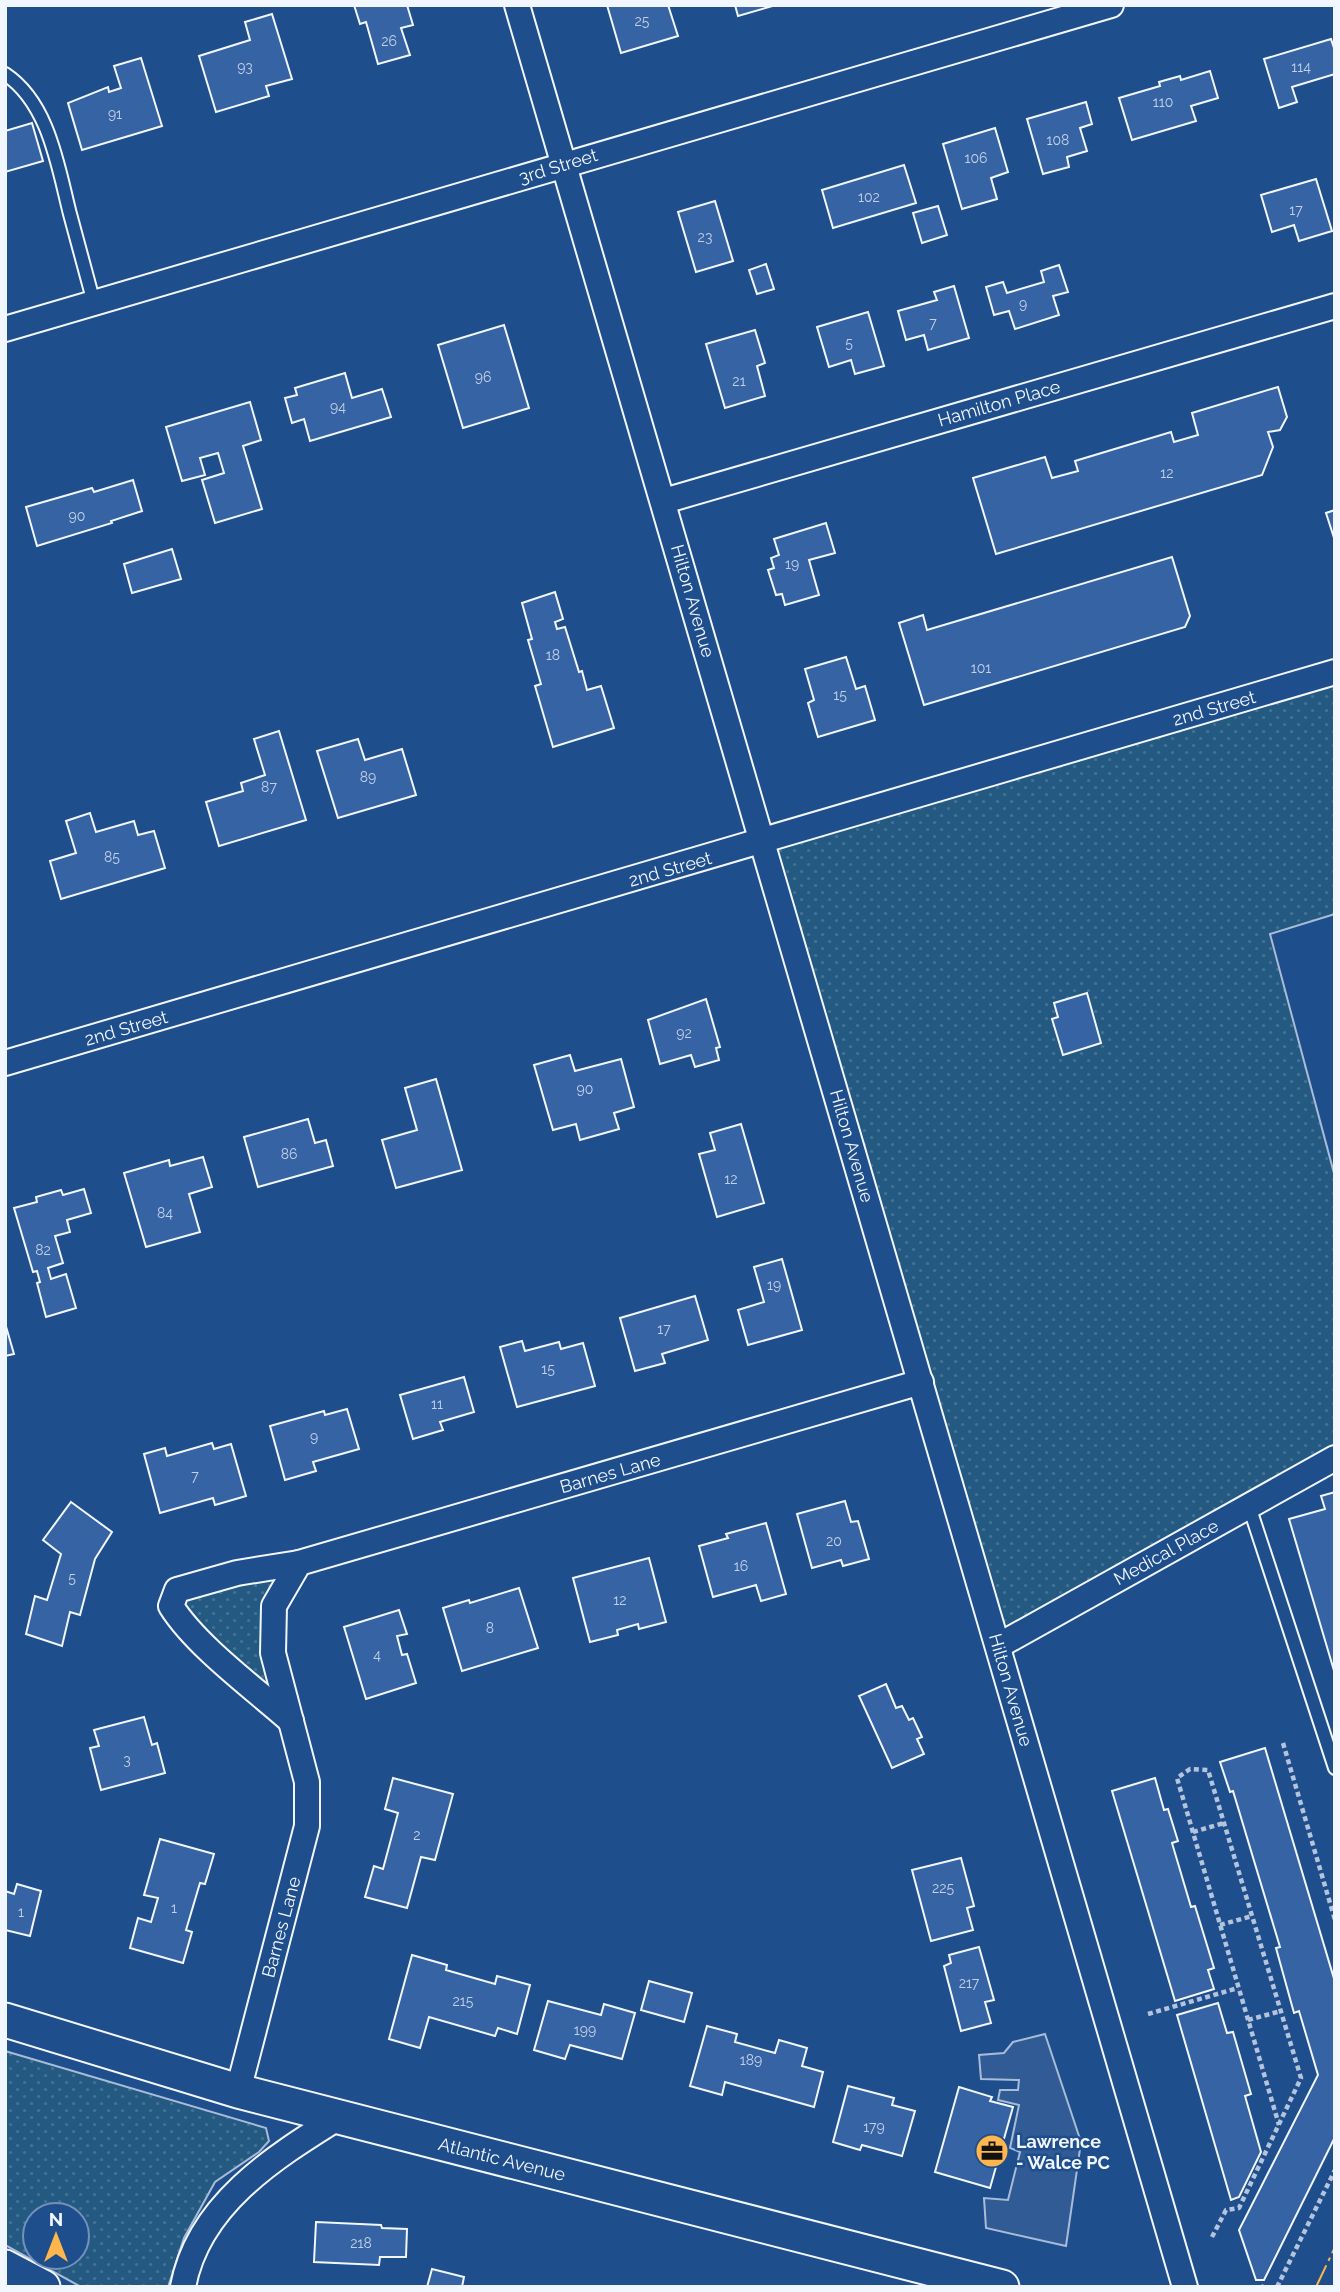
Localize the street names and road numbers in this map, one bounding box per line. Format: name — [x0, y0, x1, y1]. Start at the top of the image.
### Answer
street label: 3rd Street — [516, 144, 600, 188]
street label: Hamilton Place — [935, 375, 1063, 430]
street label: Hilton Avenue — [667, 542, 719, 660]
street label: 2nd Street — [1170, 686, 1258, 730]
street label: 2nd Street — [626, 847, 714, 891]
street label: 2nd Street — [82, 1006, 170, 1050]
street label: Hilton Avenue — [826, 1087, 878, 1205]
street label: Barnes Lane — [557, 1448, 663, 1497]
street label: Medical Place — [1110, 1514, 1222, 1589]
street label: Hilton Avenue — [985, 1631, 1037, 1749]
street label: Barnes Lane — [257, 1874, 305, 1980]
street label: Atlantic Avenue — [436, 2133, 568, 2185]

